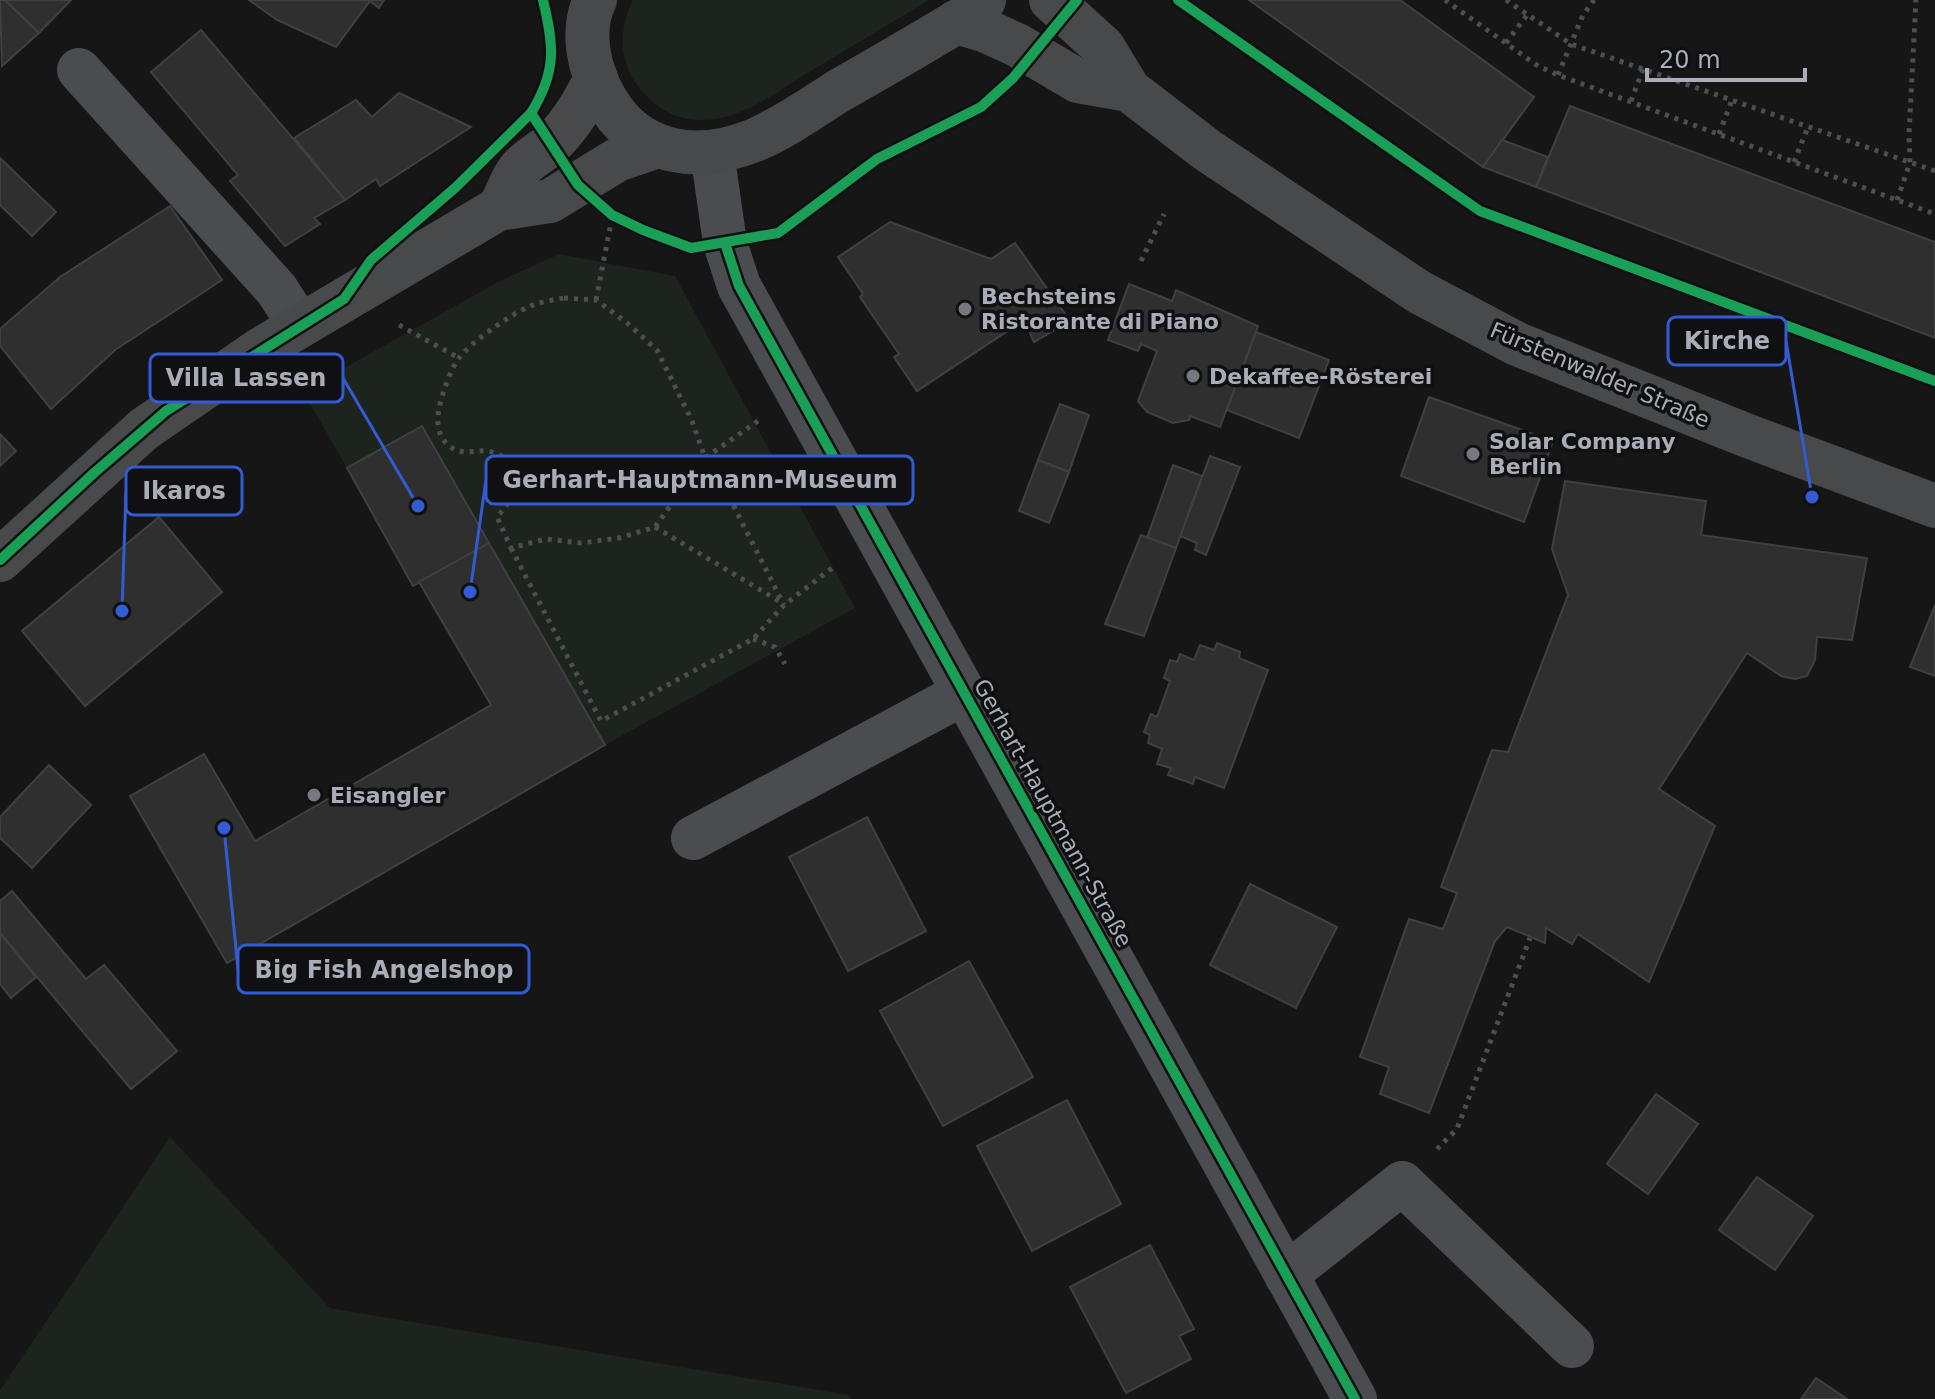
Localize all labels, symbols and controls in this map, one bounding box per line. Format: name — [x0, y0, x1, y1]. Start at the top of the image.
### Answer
scale bar — [1647, 32, 1805, 82]
text: 20 m — [1659, 46, 1721, 74]
place label: Bechsteins Ristorante di Piano — [981, 284, 1219, 334]
marker: Bechsteins Ristorante di Piano — [956, 300, 974, 318]
street label: Fürstenwalder Straße — [1487, 317, 1713, 433]
callout: Kirche — [1668, 317, 1786, 365]
text: Kirche — [1684, 327, 1770, 355]
callout: Villa Lassen — [150, 354, 343, 402]
text: Villa Lassen — [166, 364, 326, 392]
place label: Dekaffee-Rösterei — [1209, 364, 1432, 389]
marker: Dekaffee-Rösterei — [1184, 367, 1202, 385]
place label: Solar Company Berlin — [1489, 429, 1676, 479]
marker: Solar Company Berlin — [1464, 445, 1482, 463]
callout: Gerhart-Hauptmann-Museum — [486, 456, 913, 504]
text: Gerhart-Hauptmann-Museum — [502, 466, 898, 494]
callout: Ikaros — [126, 467, 242, 515]
text: Ikaros — [142, 477, 226, 505]
street label: Gerhart-Hauptmann-Straße — [969, 675, 1137, 951]
place label: Eisangler — [330, 783, 445, 808]
marker: Eisangler — [305, 786, 323, 804]
callout: Big Fish Angelshop — [238, 945, 529, 993]
text: Big Fish Angelshop — [255, 956, 513, 984]

